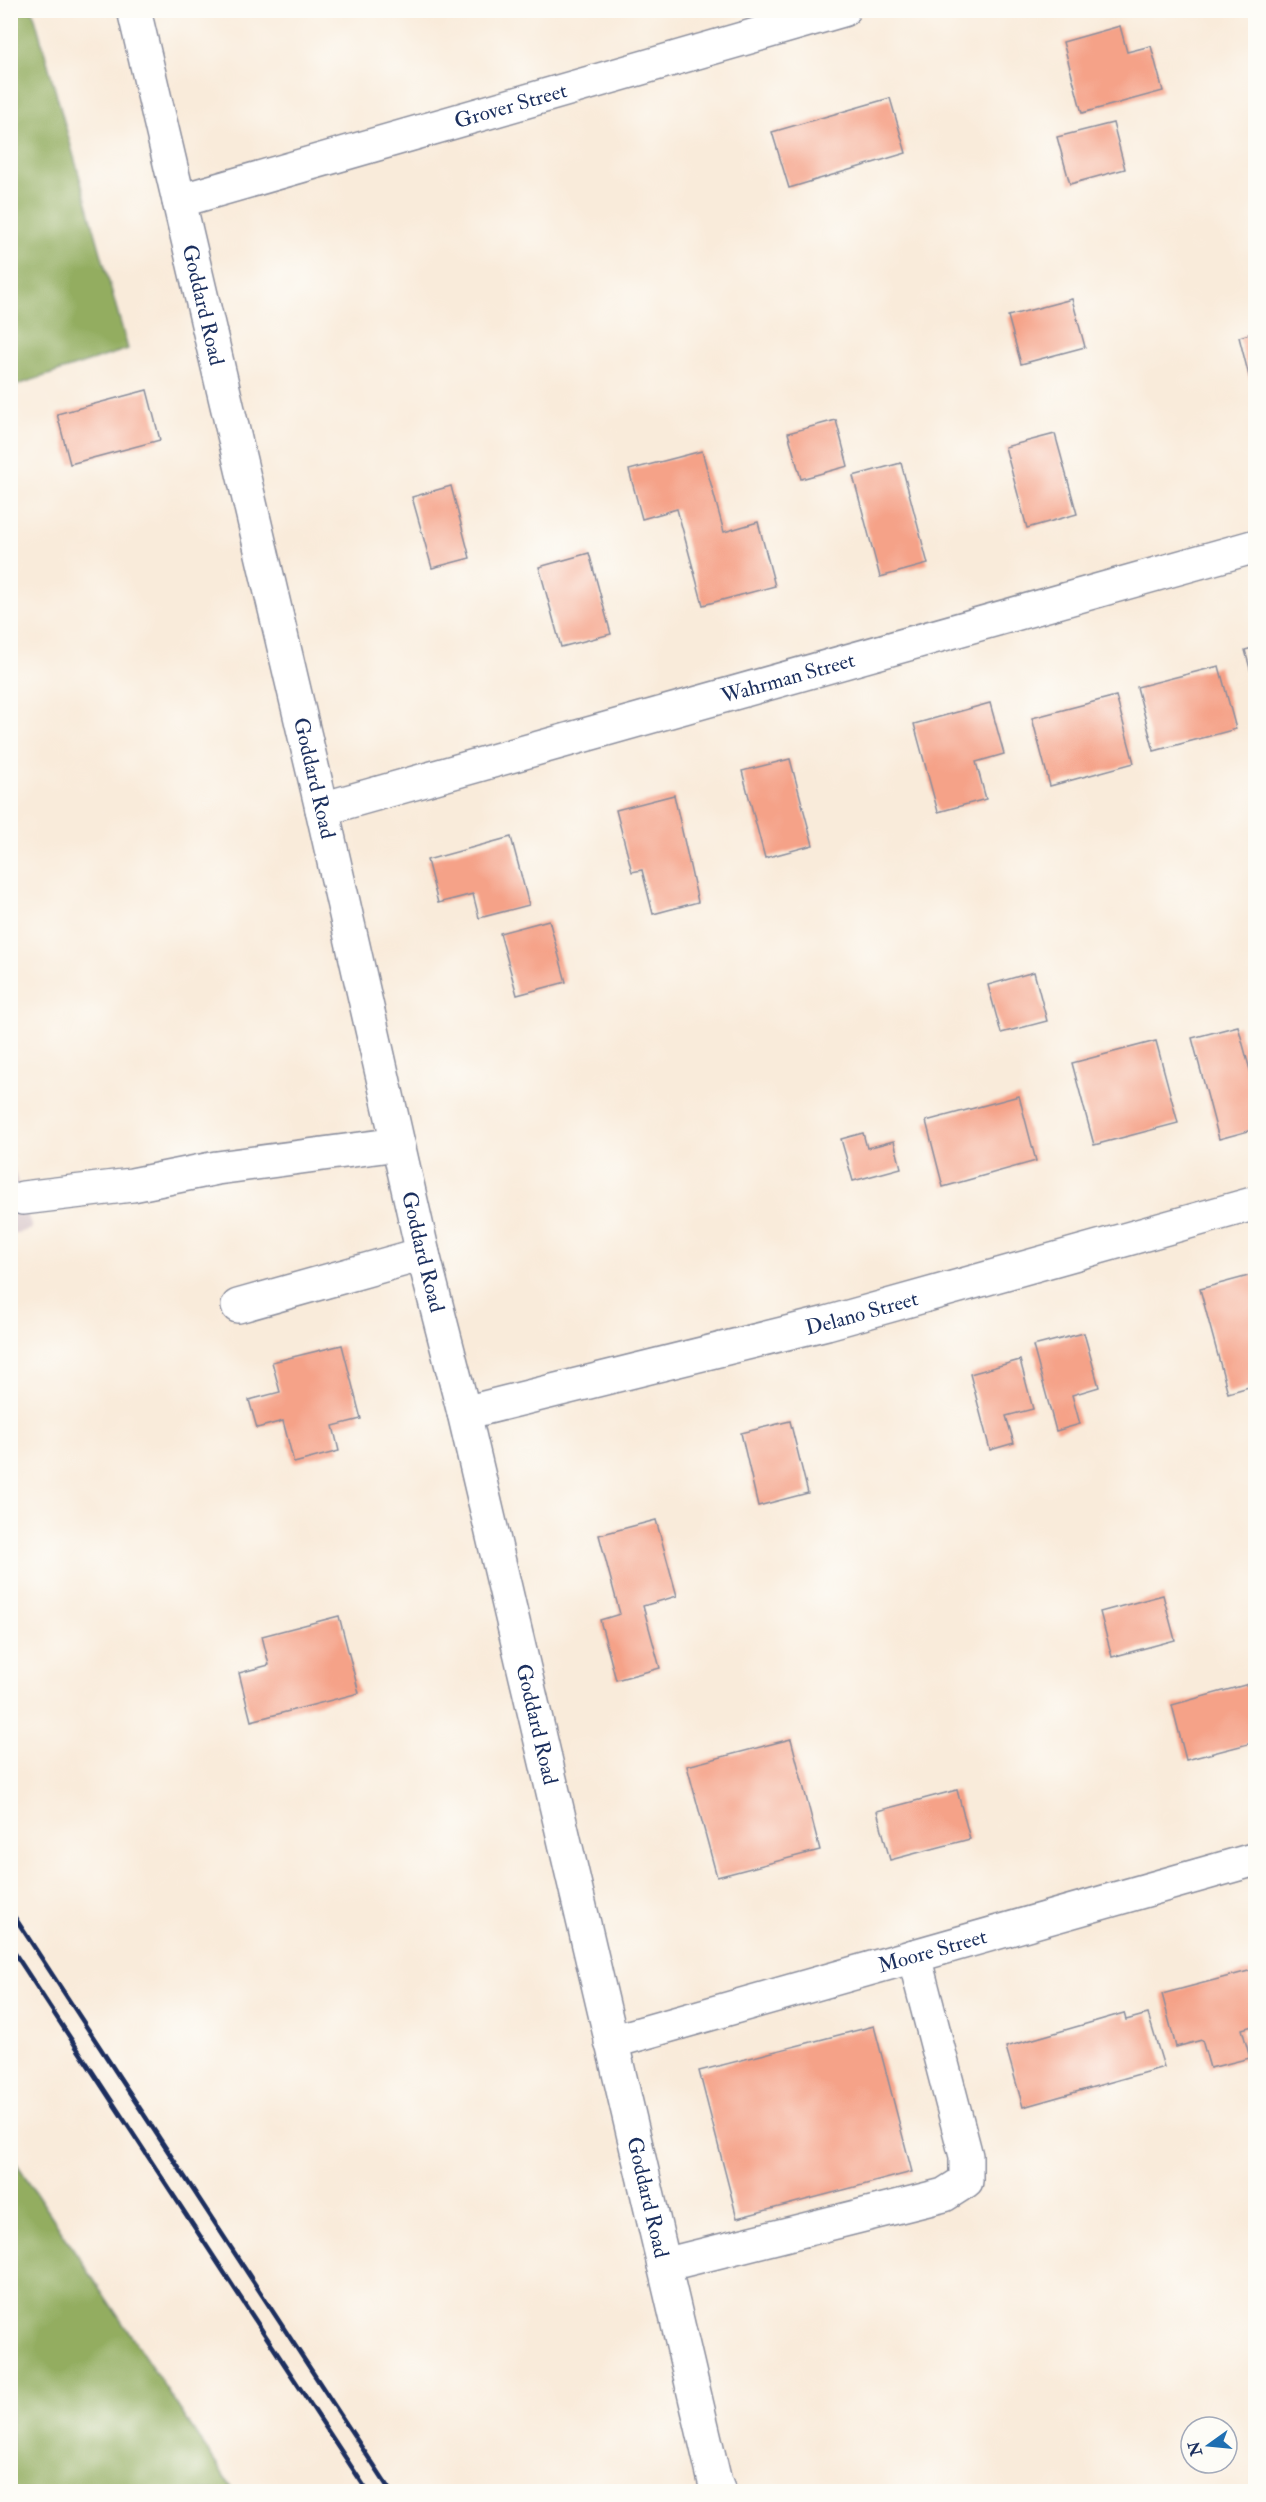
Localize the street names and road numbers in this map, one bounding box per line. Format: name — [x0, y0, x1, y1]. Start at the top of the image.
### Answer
street label: Grover Street — [451, 77, 570, 135]
street label: Goddard Road — [176, 242, 231, 369]
street label: Wahrman Street — [717, 646, 858, 710]
street label: Goddard Road — [287, 715, 342, 842]
street label: Goddard Road — [396, 1189, 451, 1316]
street label: Delano Street — [802, 1285, 921, 1341]
street label: Goddard Road — [510, 1661, 564, 1788]
street label: Moore Street — [875, 1923, 990, 1979]
street label: Goddard Road — [621, 2134, 676, 2261]

